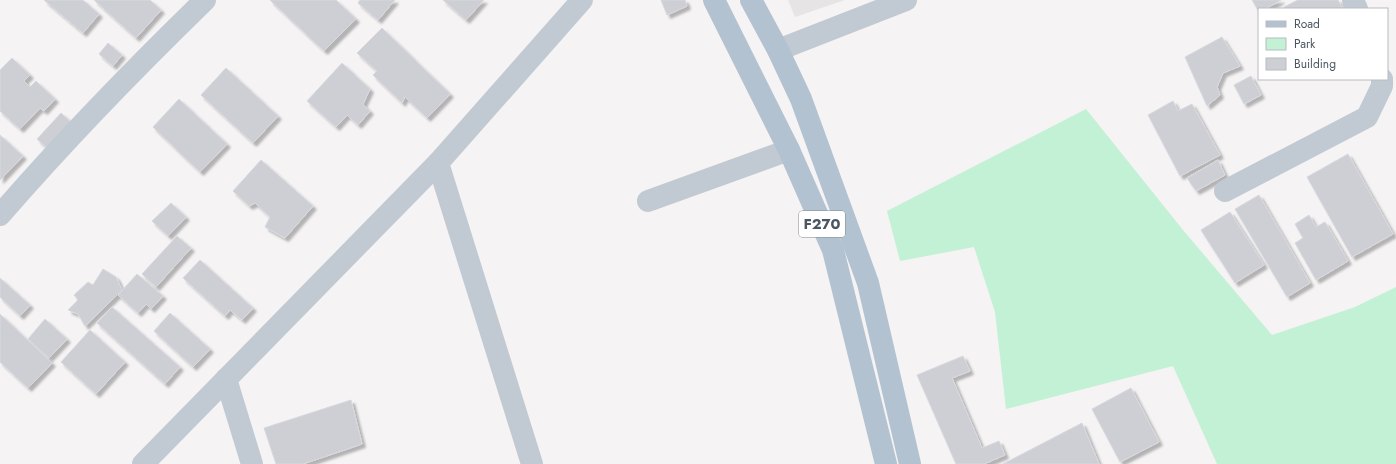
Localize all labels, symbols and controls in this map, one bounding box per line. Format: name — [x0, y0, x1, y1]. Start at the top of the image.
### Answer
legend — [1258, 8, 1388, 80]
text: Road — [1294, 15, 1320, 33]
text: Park — [1294, 35, 1316, 53]
text: Building — [1294, 55, 1336, 73]
road number: F270 — [799, 211, 845, 237]

